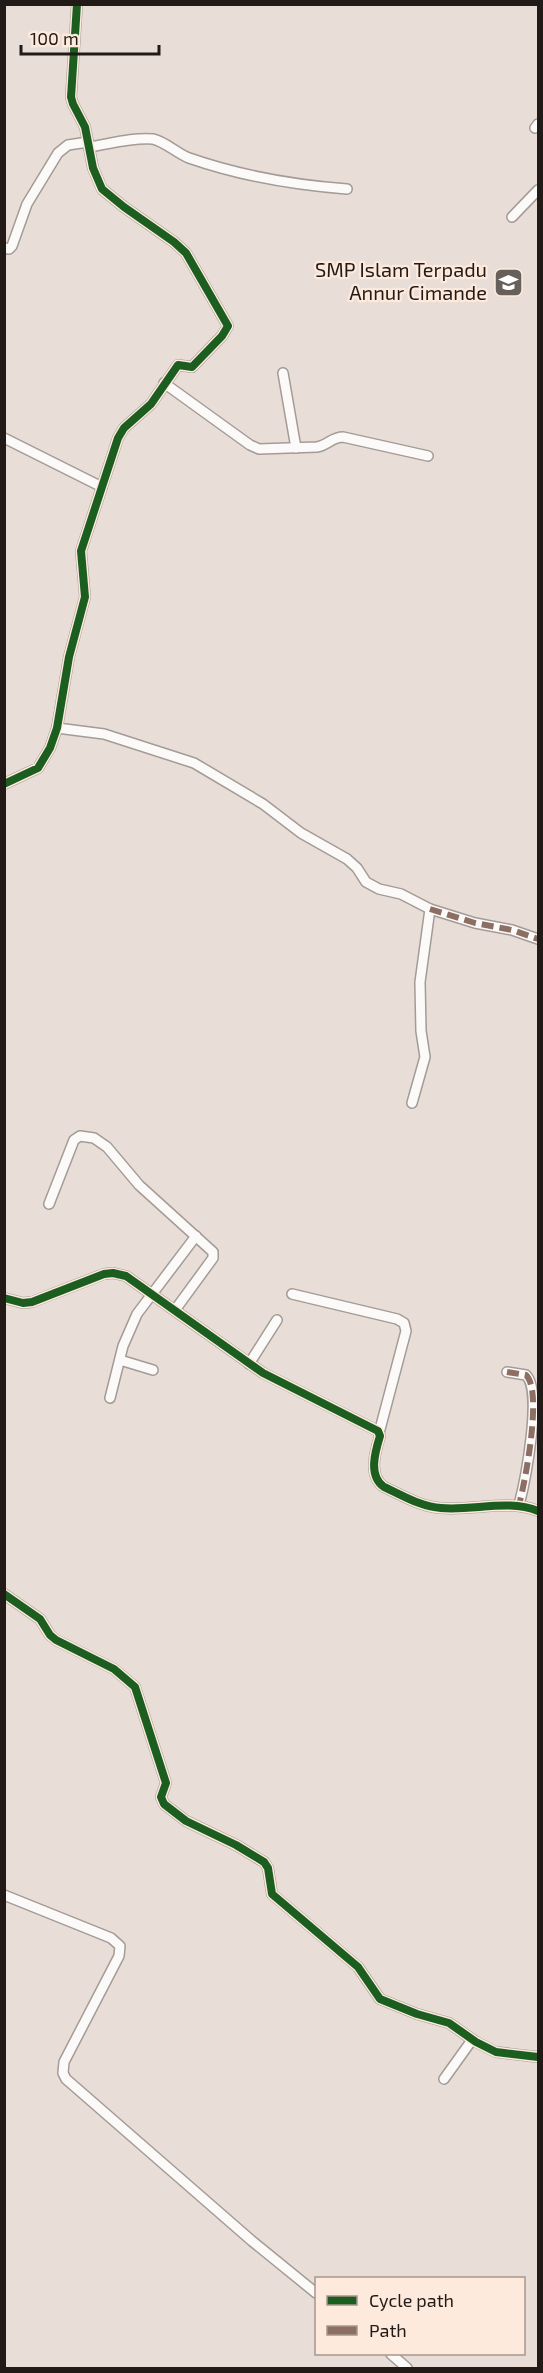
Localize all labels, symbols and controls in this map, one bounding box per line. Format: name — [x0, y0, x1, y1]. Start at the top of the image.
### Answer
scale bar — [21, 18, 159, 56]
text: 100 m — [30, 27, 79, 49]
place label: SMP Islam Terpadu Annur Cimande — [315, 257, 487, 304]
school or university icon: SMP Islam Terpadu Annur Cimande — [492, 266, 524, 298]
legend — [315, 2277, 525, 2355]
text: Cycle path — [369, 2289, 454, 2311]
text: Path — [369, 2319, 407, 2341]

